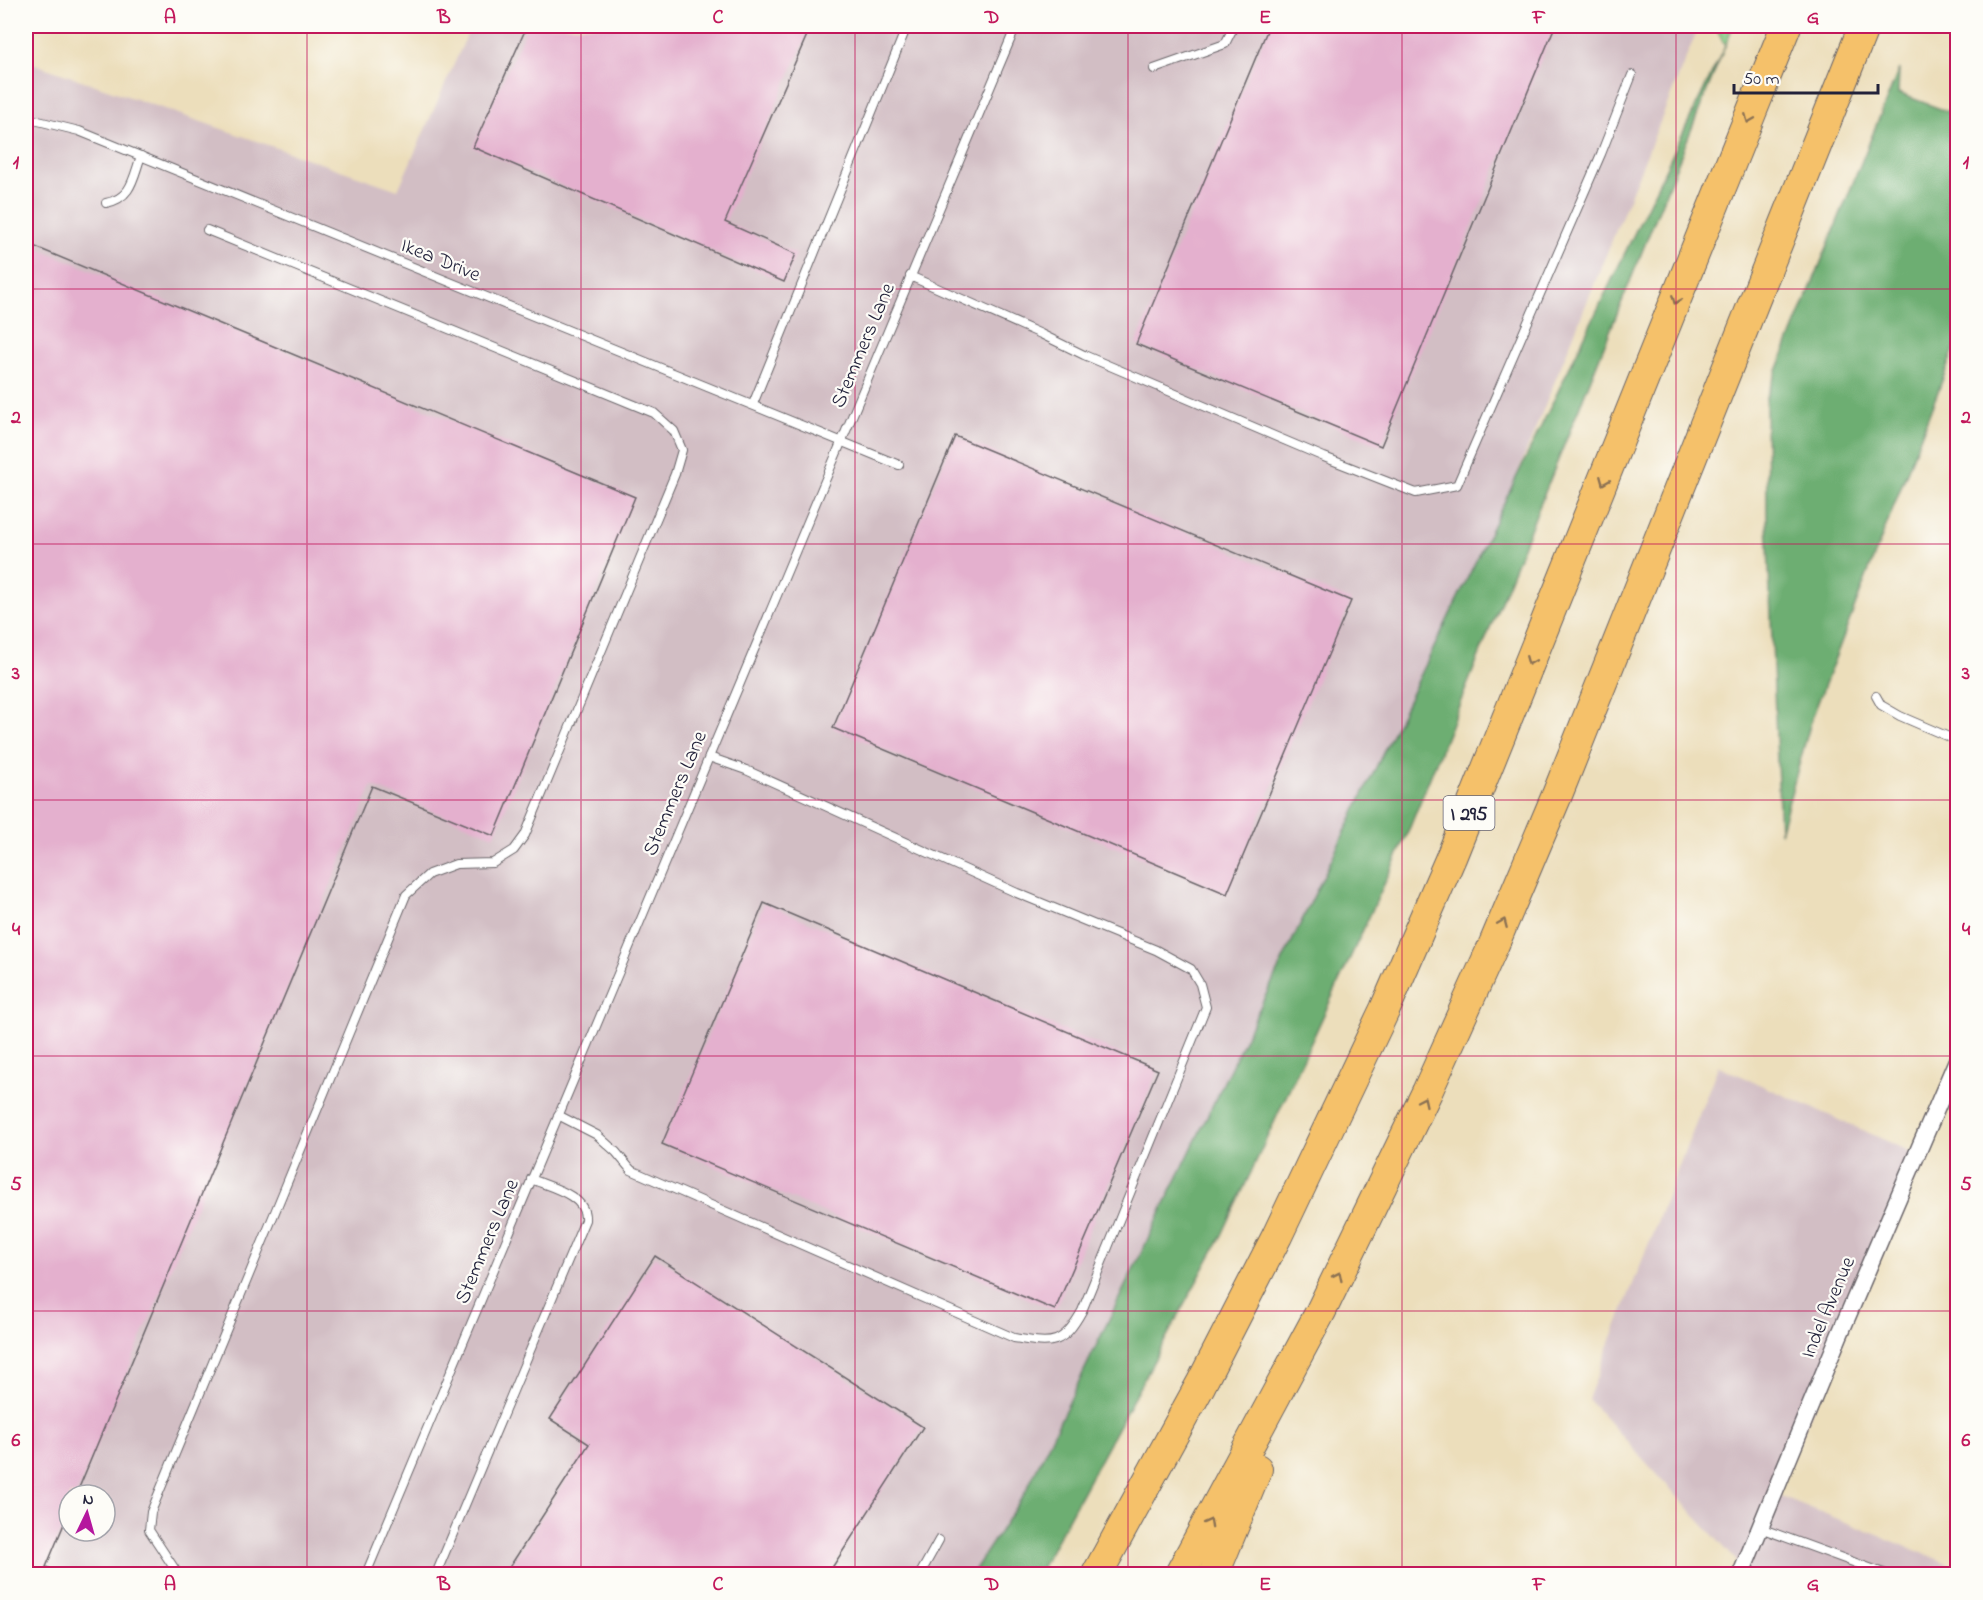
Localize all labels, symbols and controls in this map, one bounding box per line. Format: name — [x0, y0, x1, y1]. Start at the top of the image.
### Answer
text: A — [164, 4, 176, 33]
text: B — [436, 4, 451, 33]
text: C — [713, 4, 724, 33]
text: D — [984, 4, 999, 33]
text: E — [1259, 4, 1271, 33]
text: F — [1532, 4, 1546, 33]
text: G — [1807, 4, 1820, 33]
scale bar — [1734, 57, 1878, 95]
text: 50 m — [1743, 67, 1780, 93]
one-way arrow — [1744, 113, 1756, 124]
text: 1 — [13, 149, 20, 178]
text: 1 — [1963, 149, 1970, 178]
street label: Ikea Drive — [396, 231, 485, 291]
street label: Stemmers Lane — [824, 278, 904, 413]
one-way arrow — [1671, 294, 1684, 305]
text: 2 — [10, 404, 21, 433]
text: 2 — [1960, 404, 1971, 433]
one-way arrow — [1599, 474, 1611, 485]
one-way arrow — [1525, 655, 1537, 666]
text: 3 — [11, 660, 20, 689]
text: 3 — [1961, 660, 1970, 689]
street label: Stemmers Lane — [636, 726, 716, 861]
road number: I 295 — [1444, 796, 1494, 830]
text: 4 — [12, 916, 21, 945]
text: 4 — [1962, 916, 1971, 945]
one-way arrow — [1496, 918, 1508, 929]
one-way arrow — [1416, 1096, 1428, 1107]
text: 5 — [10, 1171, 22, 1200]
text: 5 — [1960, 1171, 1972, 1200]
street label: Stemmers Lane — [448, 1174, 528, 1309]
street label: Indel Avenue — [1794, 1252, 1864, 1363]
one-way arrow — [1331, 1272, 1343, 1283]
text: 6 — [12, 1427, 21, 1456]
text: 6 — [1962, 1427, 1971, 1456]
north arrow — [57, 1483, 117, 1543]
text: N — [82, 1488, 95, 1512]
one-way arrow — [1202, 1519, 1213, 1530]
text: A — [164, 1571, 176, 1600]
text: B — [436, 1571, 451, 1600]
text: C — [713, 1571, 724, 1600]
text: D — [984, 1571, 999, 1600]
text: E — [1259, 1571, 1271, 1600]
text: F — [1532, 1571, 1546, 1600]
text: G — [1807, 1571, 1820, 1600]

